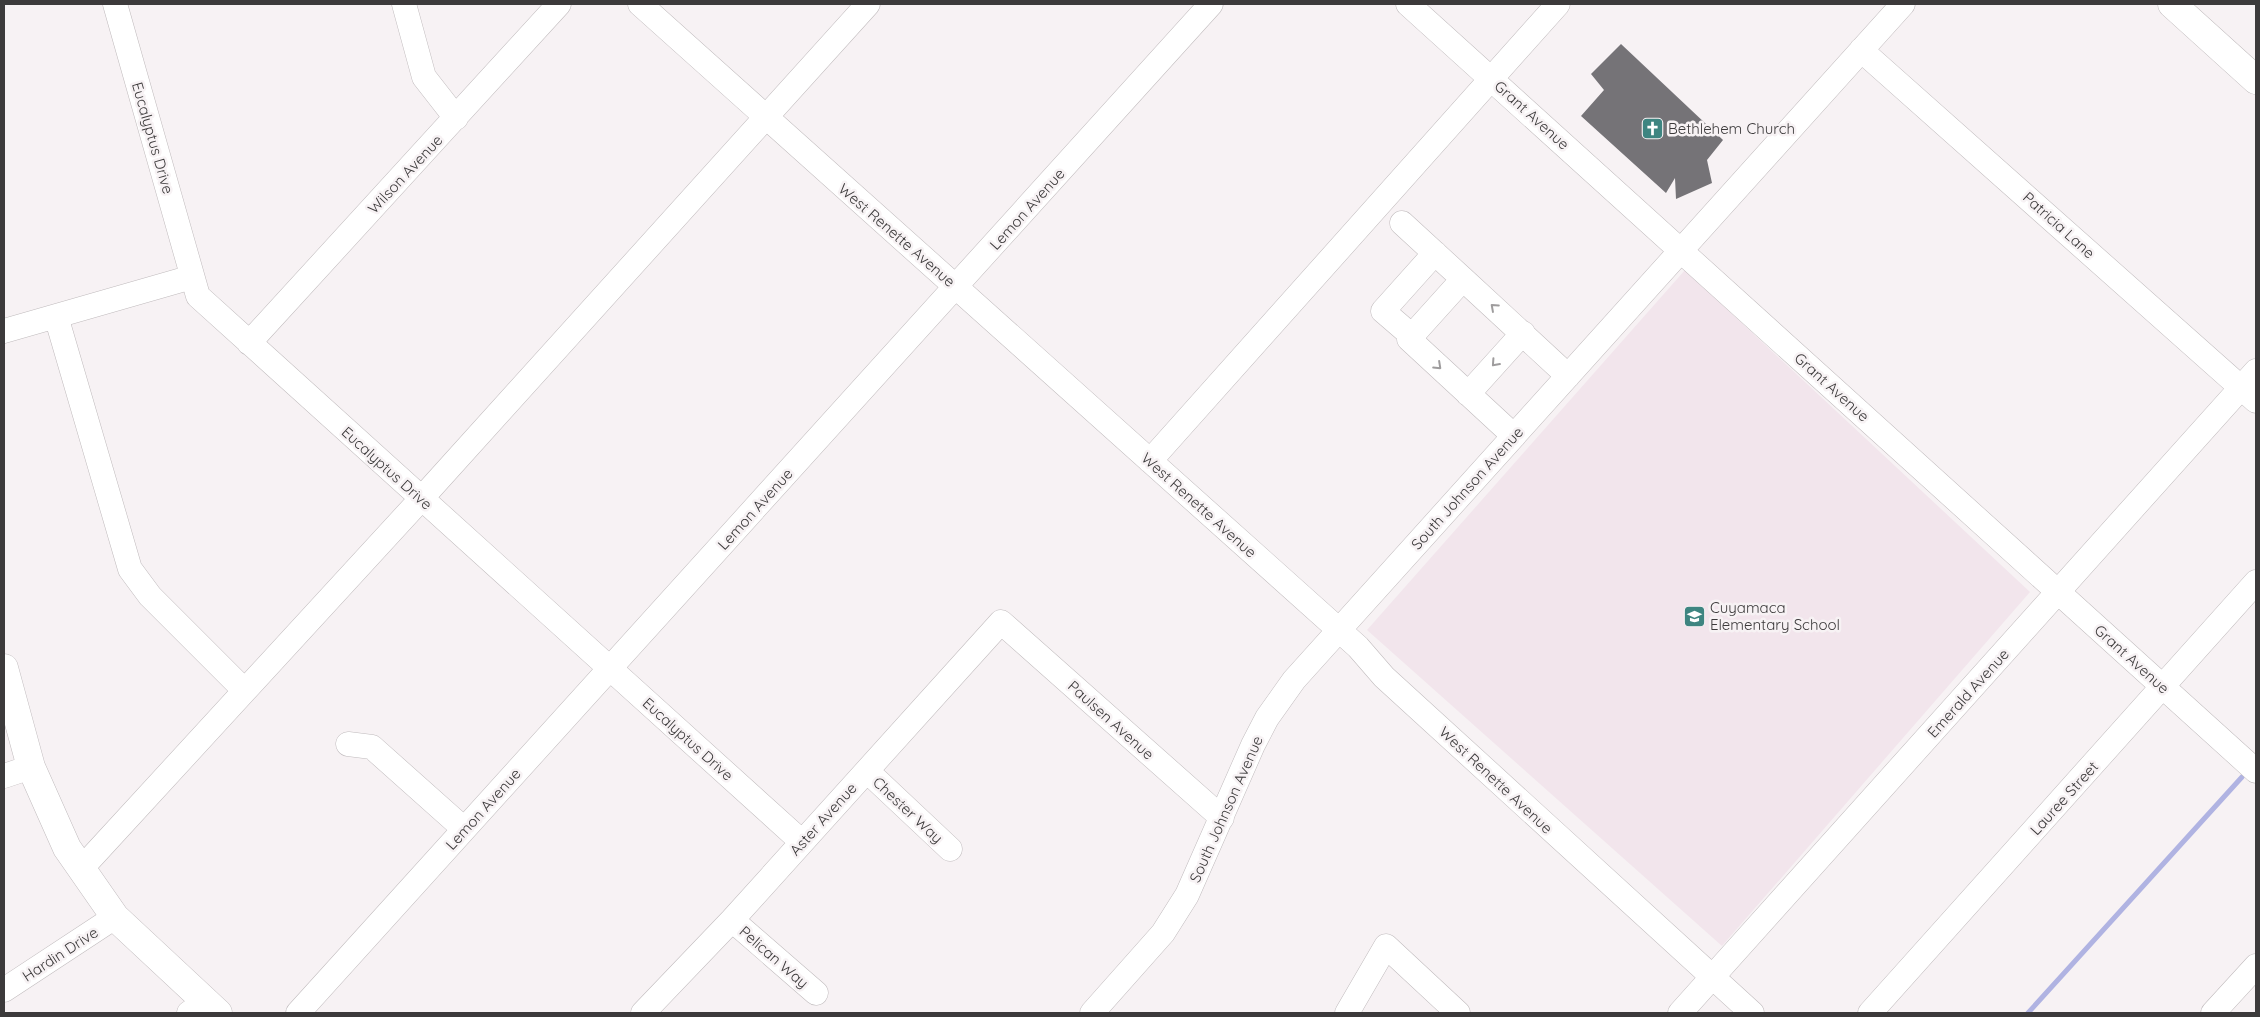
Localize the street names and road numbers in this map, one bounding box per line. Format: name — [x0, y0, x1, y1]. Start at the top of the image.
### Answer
street label: Grant Avenue — [1491, 76, 1573, 154]
street label: Eucalyptus Drive — [128, 80, 178, 196]
street label: Wilson Avenue — [364, 130, 446, 218]
street label: Lemon Avenue — [985, 164, 1069, 254]
street label: West Renette Avenue — [835, 179, 959, 291]
street label: Patricia Lane — [2019, 188, 2099, 262]
street label: Grant Avenue — [1791, 348, 1873, 426]
street label: Eucalyptus Drive — [338, 422, 436, 514]
street label: South Johnson Avenue — [1407, 423, 1527, 553]
street label: West Renette Avenue — [1137, 448, 1261, 562]
street label: Lemon Avenue — [713, 464, 797, 554]
street label: Grant Avenue — [2091, 620, 2173, 698]
street label: Emerald Avenue — [1923, 645, 2013, 741]
street label: Paulsen Avenue — [1064, 676, 1158, 764]
street label: Eucalyptus Drive — [639, 693, 737, 785]
street label: West Renette Avenue — [1435, 722, 1557, 838]
street label: South Johnson Avenue — [1185, 733, 1267, 885]
street label: Lauree Street — [2026, 757, 2102, 839]
street label: Lemon Avenue — [441, 764, 525, 854]
street label: Chester Way — [869, 773, 947, 847]
street label: Aster Avenue — [785, 779, 861, 859]
street label: Hardin Drive — [19, 922, 101, 986]
street label: Pelican Way — [735, 922, 813, 992]

